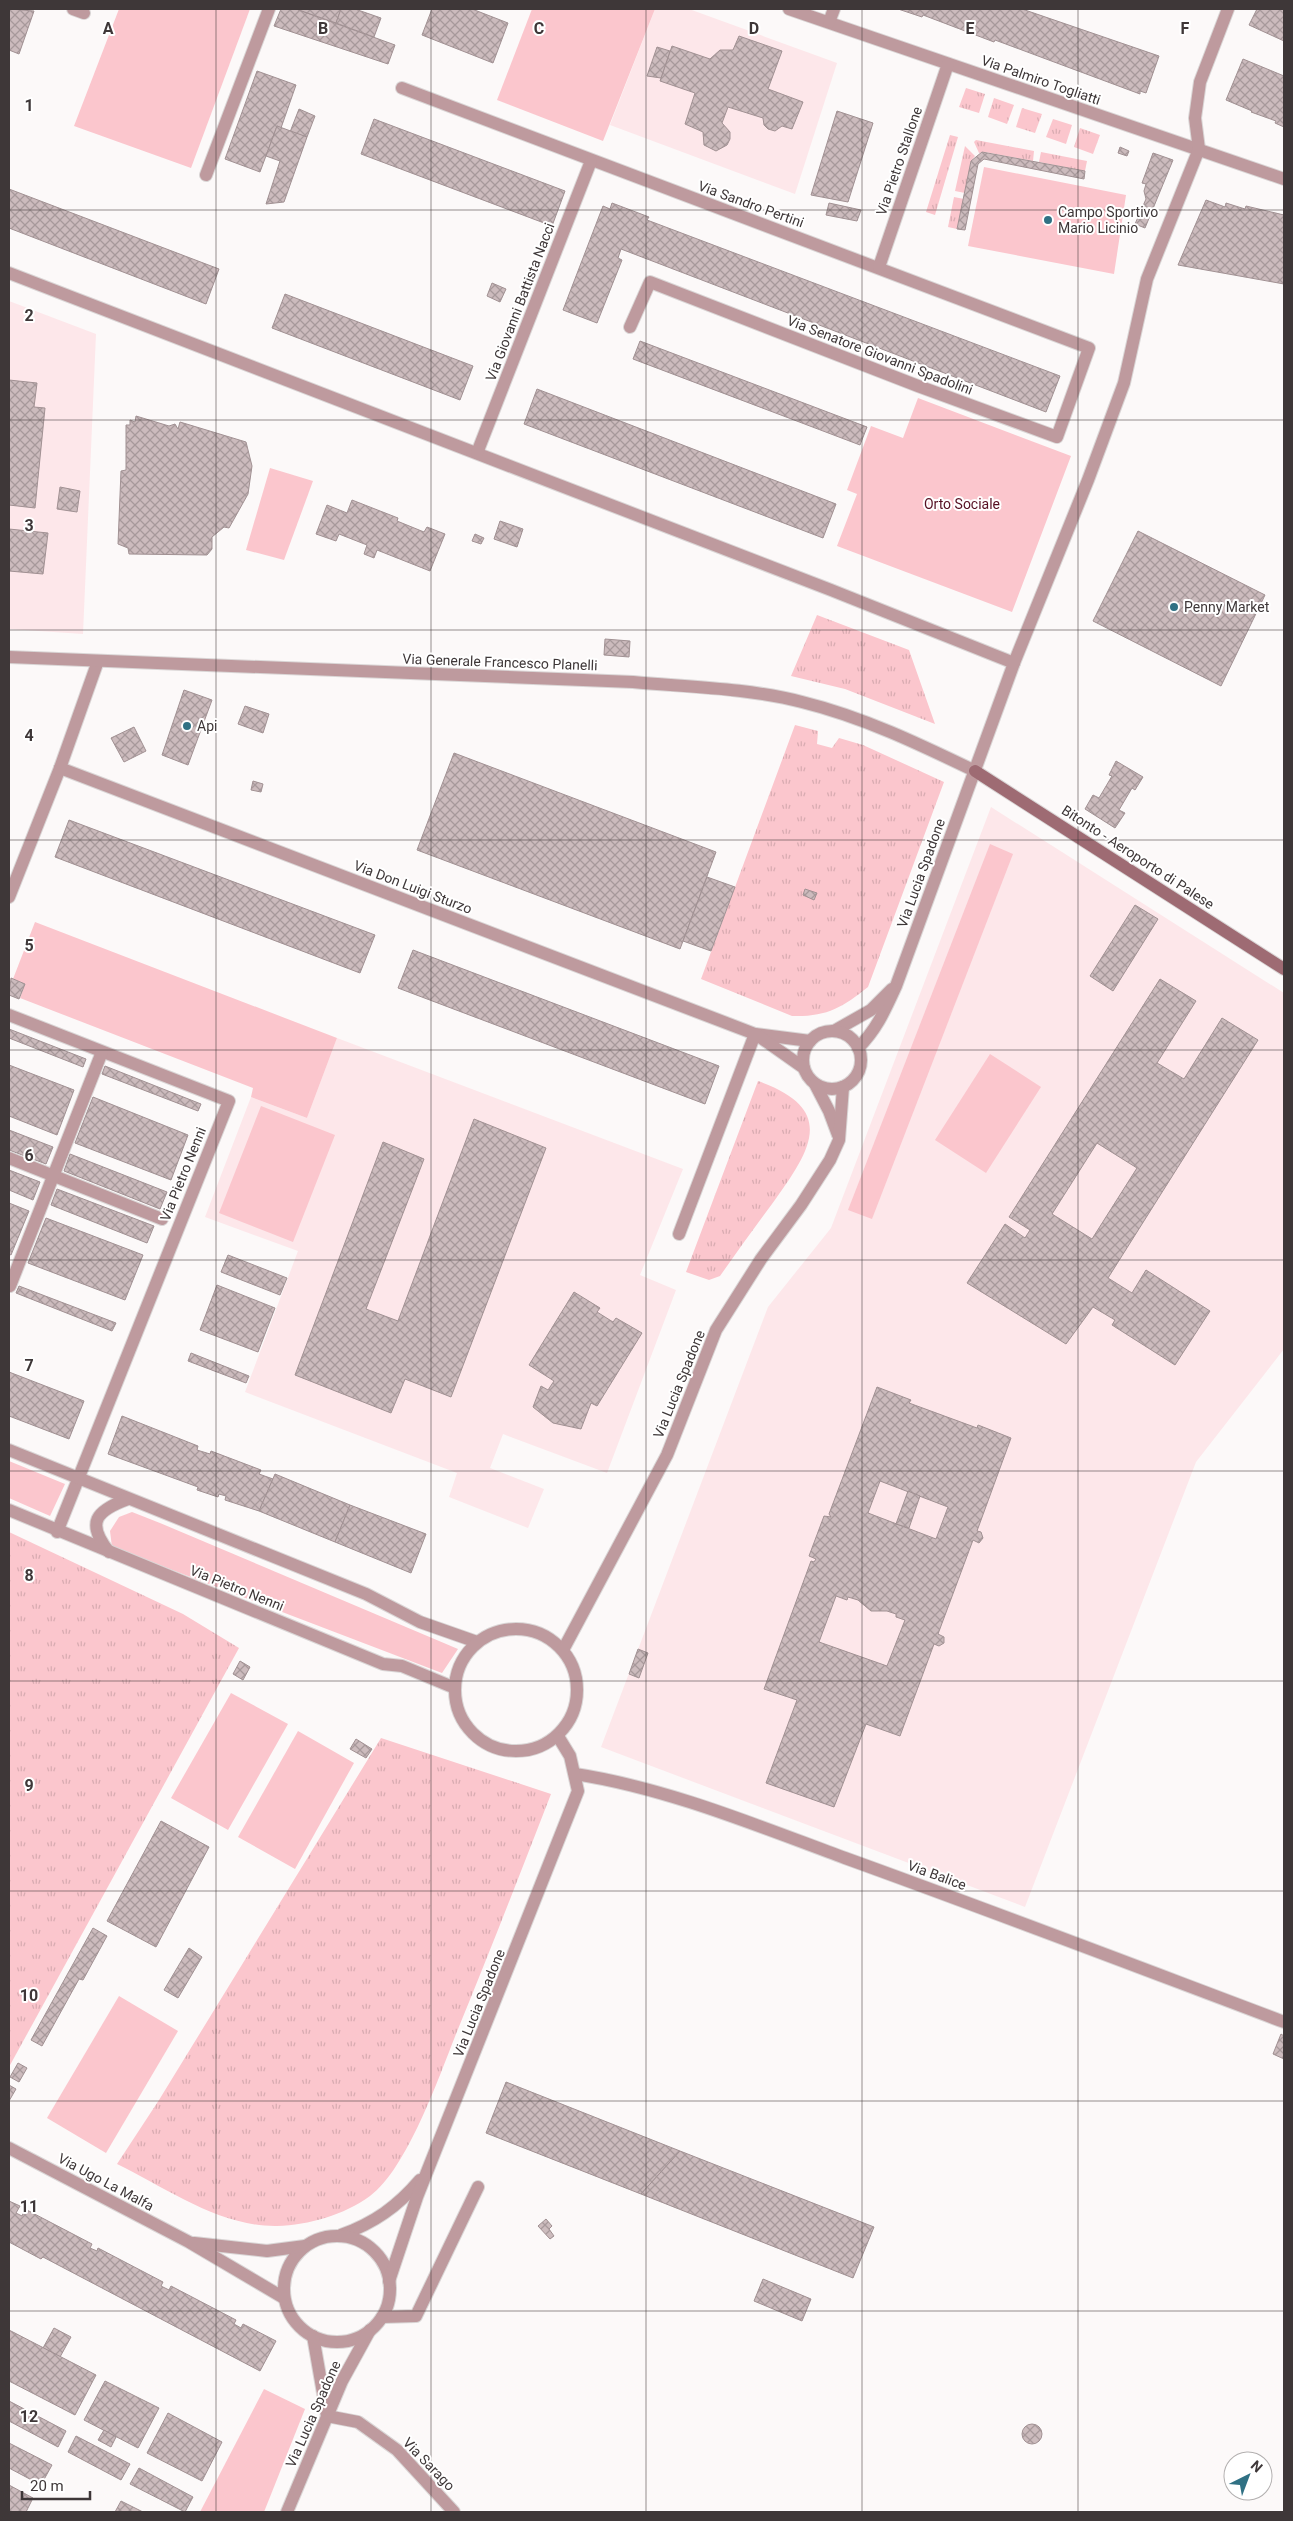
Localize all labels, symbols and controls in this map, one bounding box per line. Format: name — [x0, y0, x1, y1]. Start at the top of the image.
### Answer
text: A — [103, 19, 114, 38]
text: B — [318, 19, 328, 38]
text: C — [534, 19, 544, 38]
text: D — [749, 19, 759, 38]
text: E — [966, 19, 975, 38]
text: F — [1181, 19, 1190, 38]
street label: Via Palmiro Togliatti — [979, 52, 1103, 108]
text: 1 — [24, 96, 34, 115]
street label: Via Pietro Stallone — [873, 104, 925, 218]
street label: Via Sandro Pertini — [696, 177, 806, 231]
place label: Campo Sportivo Mario Licinio — [1058, 204, 1158, 236]
marker: Campo Sportivo Mario Licinio — [1042, 214, 1054, 226]
street label: Via Giovanni Battista Nacci — [482, 221, 558, 383]
text: 2 — [24, 306, 34, 325]
street label: Via Senatore Giovanni Spadolini — [785, 312, 975, 398]
park label: Orto Sociale — [924, 496, 1000, 512]
text: 3 — [24, 516, 34, 535]
place label: Penny Market — [1184, 599, 1270, 615]
marker: Penny Market — [1168, 601, 1180, 613]
street label: Via Generale Francesco Planelli — [402, 651, 598, 673]
place label: Api — [197, 718, 217, 734]
marker: Api — [181, 720, 193, 732]
text: 4 — [24, 726, 34, 745]
street label: Bitonto - Aeroporto di Palese — [1059, 802, 1217, 912]
street label: Via Lucia Spadone — [894, 816, 948, 930]
street label: Via Don Luigi Sturzo — [352, 857, 474, 917]
text: 5 — [24, 936, 34, 955]
street label: Via Pietro Nenni — [157, 1125, 209, 1223]
text: 6 — [24, 1146, 34, 1165]
street label: Via Lucia Spadone — [650, 1328, 708, 1440]
text: 7 — [24, 1356, 34, 1375]
street label: Via Pietro Nenni — [188, 1562, 286, 1614]
text: 8 — [24, 1566, 34, 1585]
text: 9 — [24, 1776, 34, 1795]
street label: Via Balice — [905, 1857, 969, 1893]
street label: Via Lucia Spadone — [450, 1947, 508, 2059]
text: 10 — [20, 1986, 38, 2005]
street label: Via Ugo La Malfa — [55, 2150, 157, 2214]
text: 11 — [20, 2197, 38, 2216]
street label: Via Lucia Spadone — [282, 2358, 344, 2470]
text: 12 — [20, 2407, 38, 2426]
street label: Via Sarago — [400, 2434, 458, 2494]
north arrow — [1223, 2451, 1273, 2501]
text: N — [1248, 2457, 1266, 2476]
scale bar — [22, 2468, 90, 2500]
text: 20 m — [30, 2477, 64, 2495]

